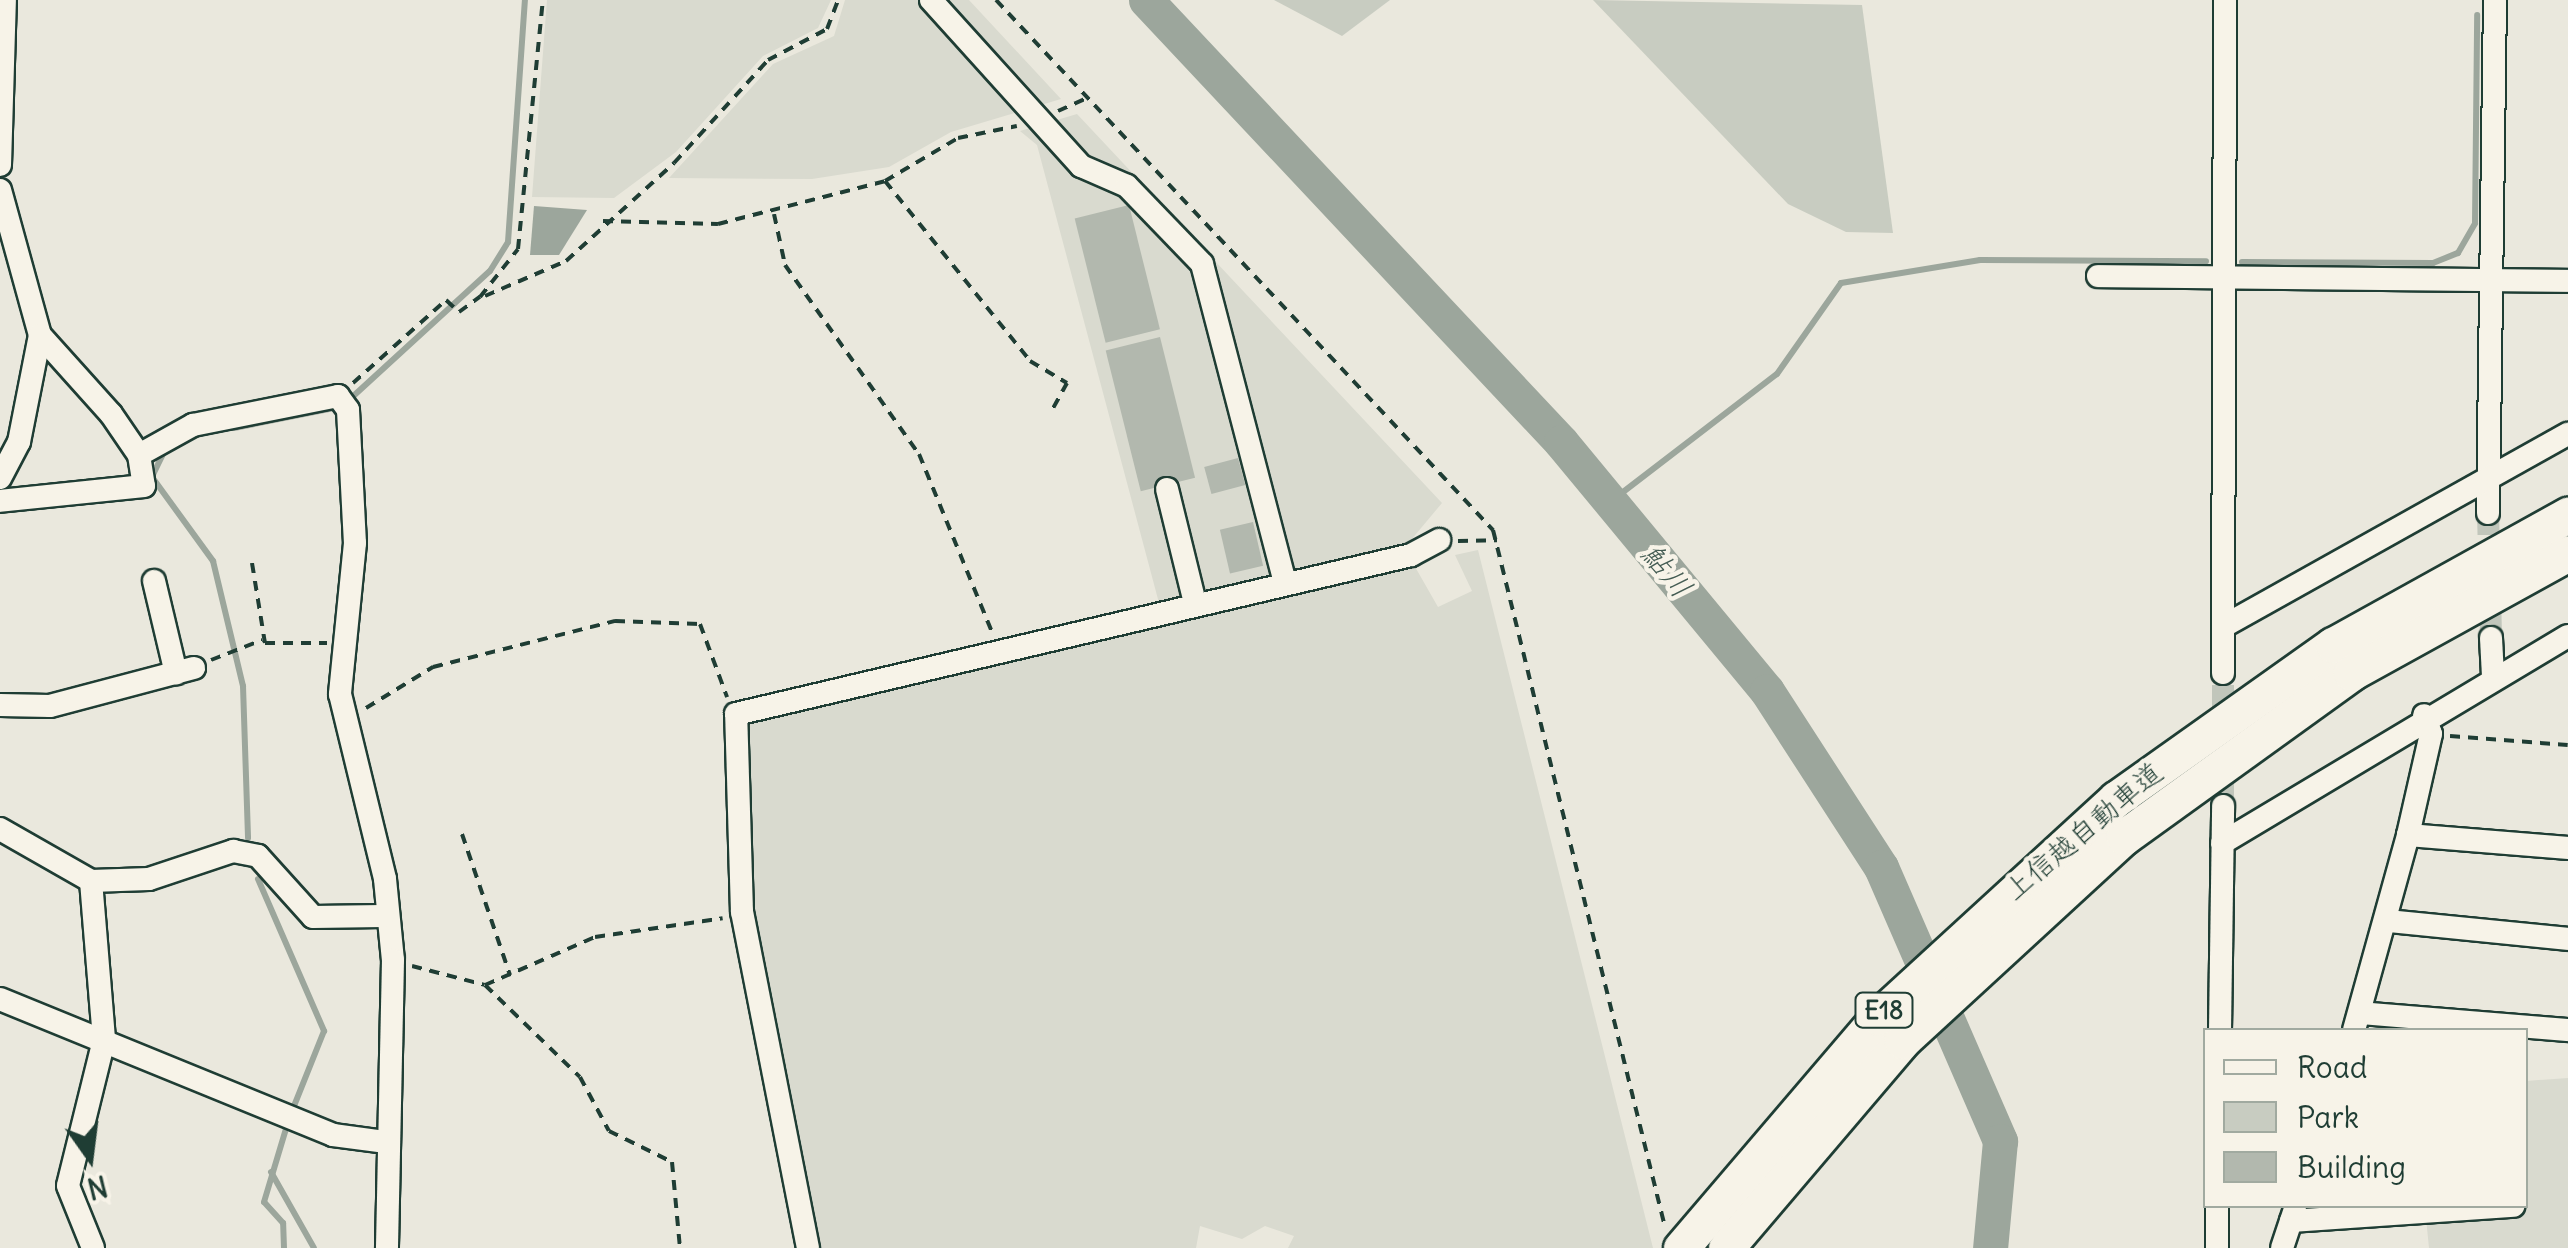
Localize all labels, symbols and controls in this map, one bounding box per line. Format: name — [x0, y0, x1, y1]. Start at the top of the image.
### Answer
water label: 鮎川 — [1634, 535, 1700, 605]
street label: 上信越自動車道 — [1997, 755, 2169, 907]
road number: E18 — [1854, 990, 1914, 1030]
legend — [2203, 1028, 2528, 1208]
text: Road — [2297, 1048, 2367, 1086]
text: Park — [2297, 1098, 2359, 1136]
north arrow — [40, 1108, 140, 1208]
text: Building — [2297, 1148, 2406, 1186]
text: N — [84, 1167, 111, 1207]

